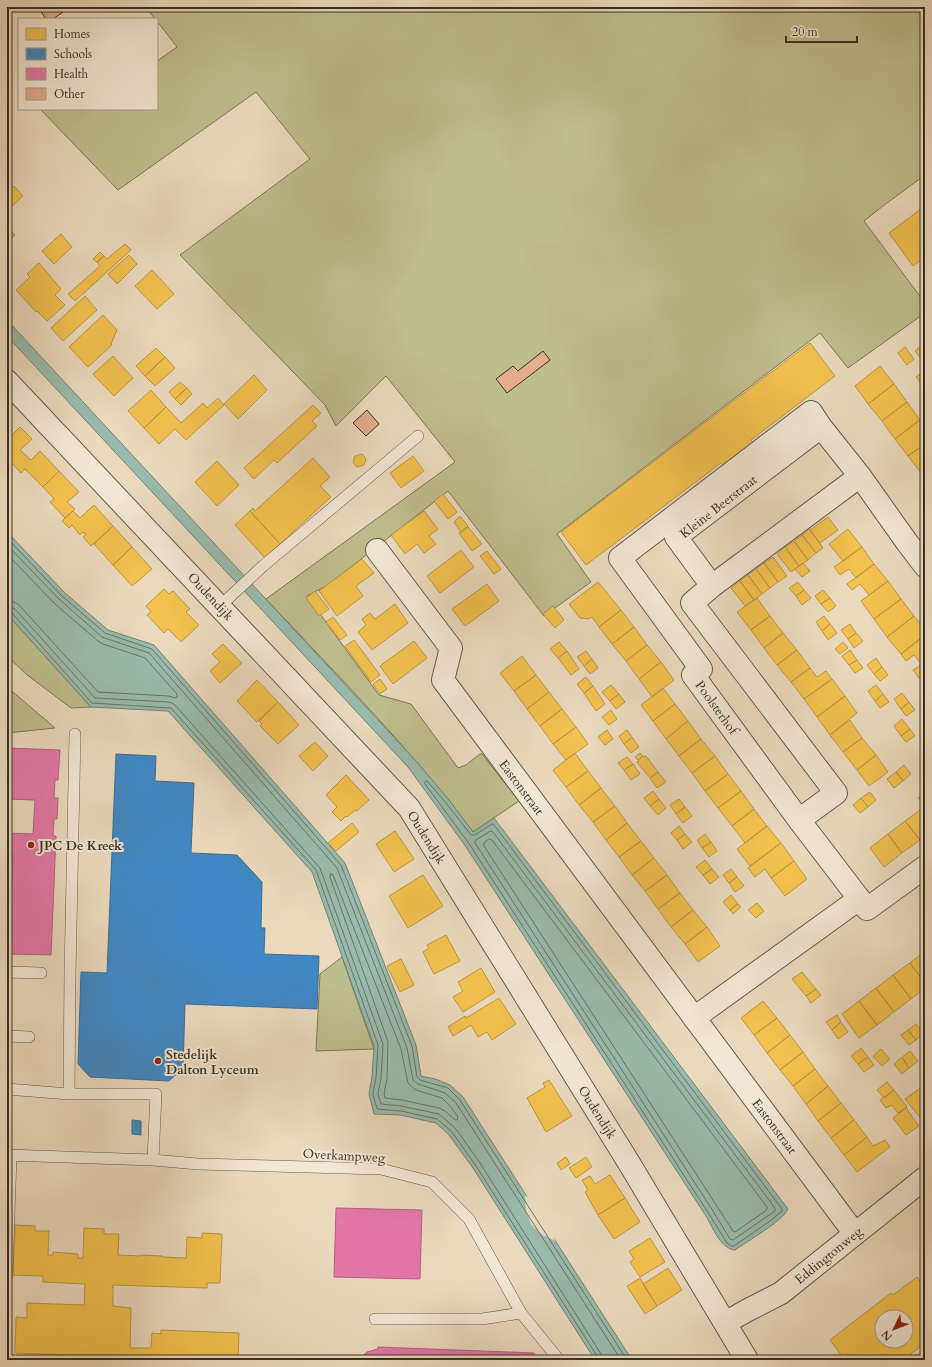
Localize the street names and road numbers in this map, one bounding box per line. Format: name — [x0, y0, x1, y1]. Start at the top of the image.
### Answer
street label: Kleine Beerstraat — [676, 471, 761, 543]
street label: Oudendijk — [183, 569, 237, 625]
street label: Poolsterhof — [691, 677, 743, 740]
street label: Eastonstraat — [494, 756, 548, 819]
street label: Oudendijk — [403, 807, 450, 868]
street label: Oudendijk — [574, 1082, 621, 1143]
street label: Eastonstraat — [747, 1095, 801, 1158]
street label: Overkampweg — [302, 1145, 386, 1167]
street label: Eddingtonweg — [791, 1222, 867, 1289]

